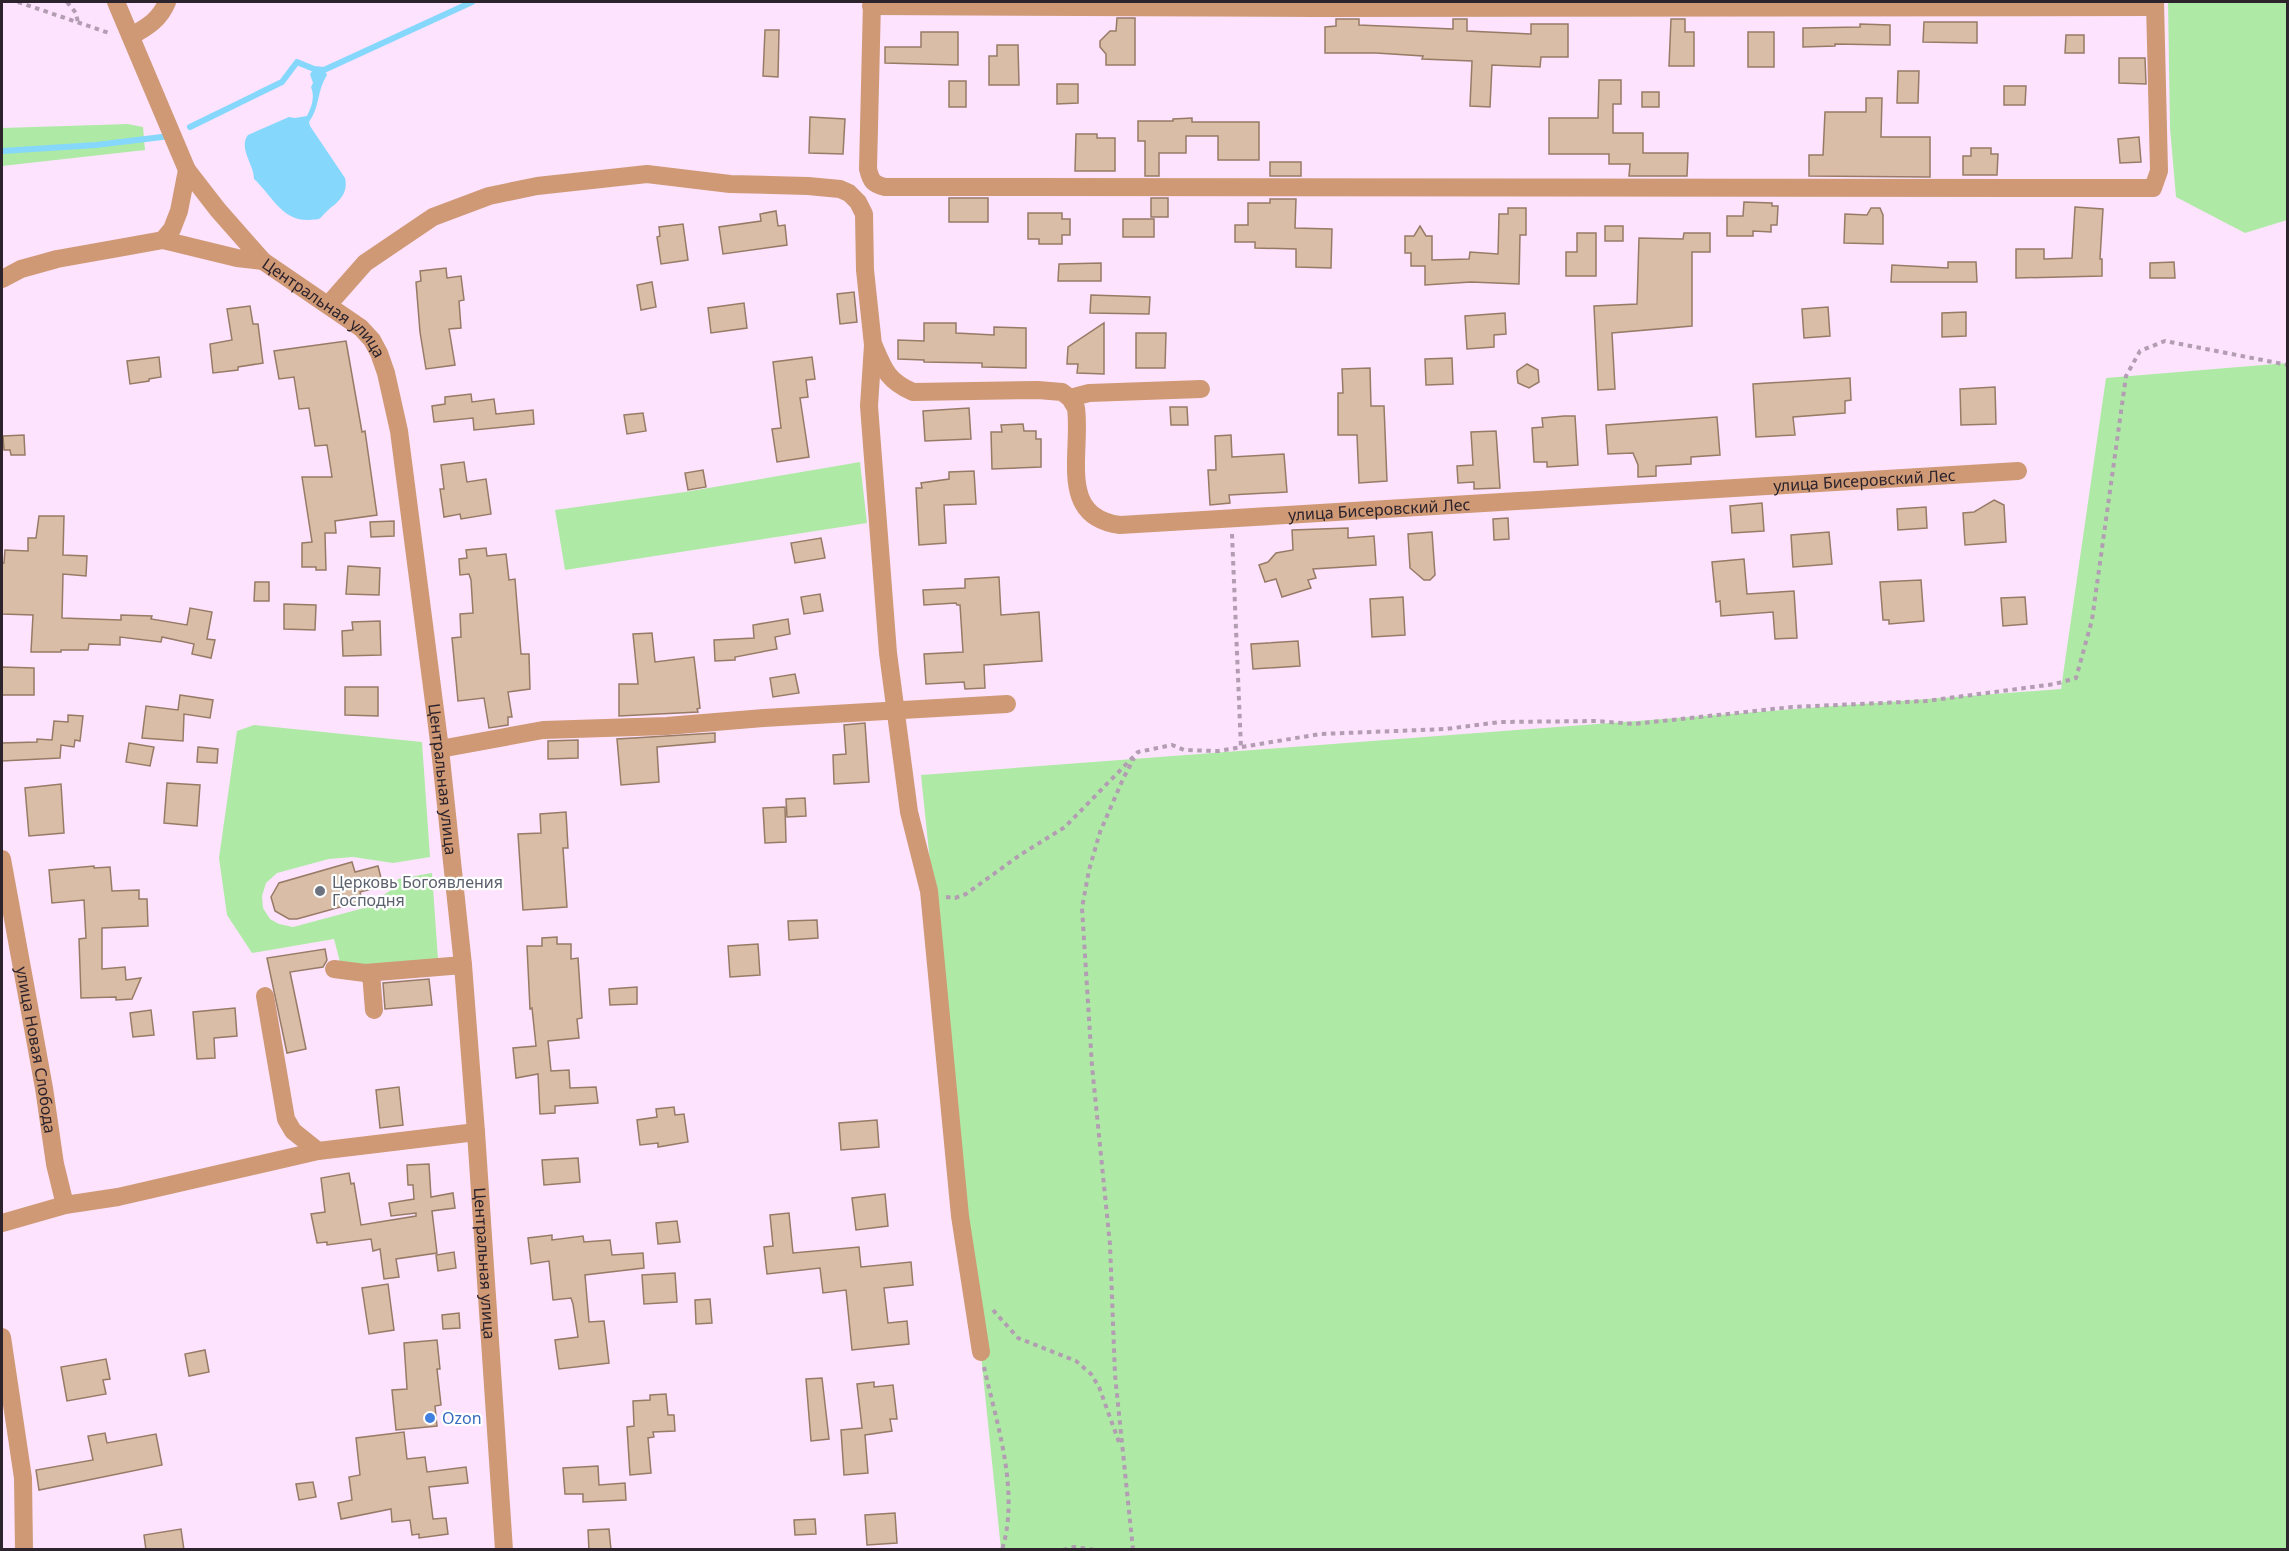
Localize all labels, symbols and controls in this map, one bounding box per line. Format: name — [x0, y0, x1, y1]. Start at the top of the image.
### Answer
street label: Центральная улица — [258, 253, 390, 362]
street label: улица Бисеровский Лес — [1773, 464, 1956, 497]
street label: улица Бисеровский Лес — [1288, 493, 1471, 526]
street label: Центральная улица — [423, 702, 462, 856]
place label: Церковь Богоявления Господня — [332, 871, 503, 911]
marker: Церковь Богоявления Господня — [313, 884, 327, 898]
street label: улица Новая Слобода — [11, 965, 61, 1135]
street label: Центральная улица — [469, 1187, 501, 1340]
place label: Ozon — [442, 1407, 482, 1429]
marker: Ozon — [423, 1411, 437, 1425]

